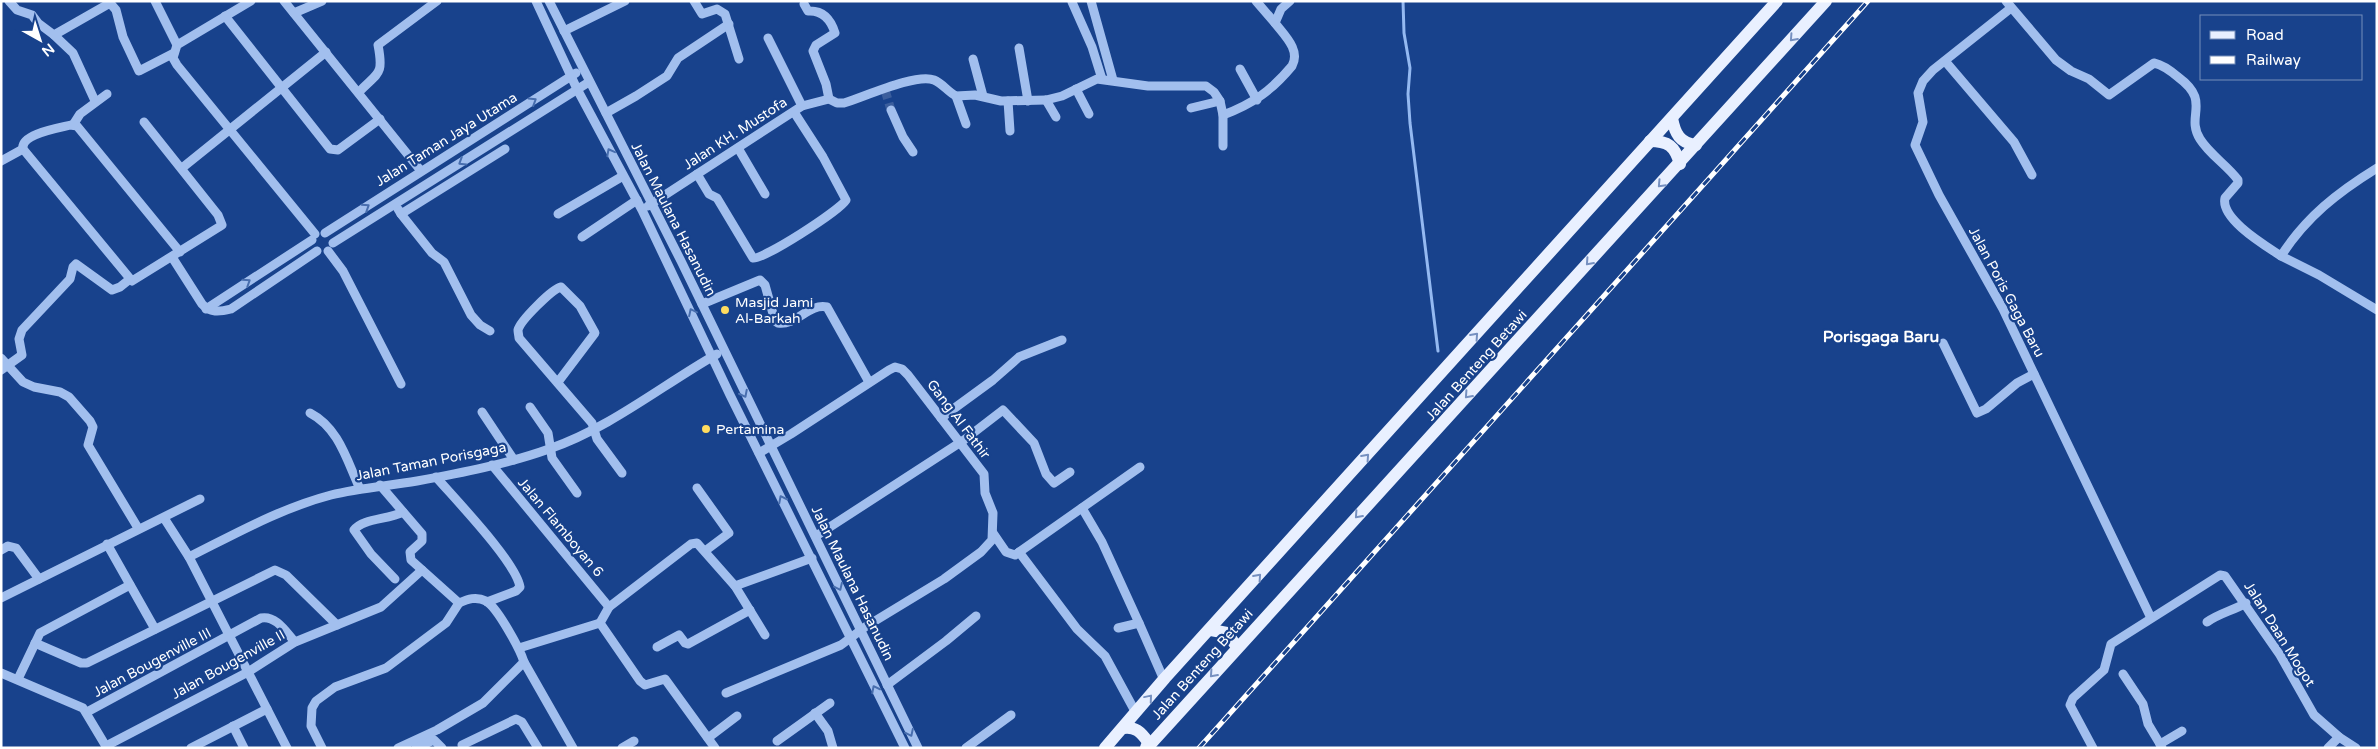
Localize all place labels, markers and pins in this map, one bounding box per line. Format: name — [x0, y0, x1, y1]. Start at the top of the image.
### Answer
place label: Masjid Jami Al-Barkah — [735, 294, 813, 327]
marker: Masjid Jami Al-Barkah — [719, 304, 731, 316]
place label: Pertamina — [716, 421, 784, 438]
marker: Pertamina — [700, 423, 712, 435]

